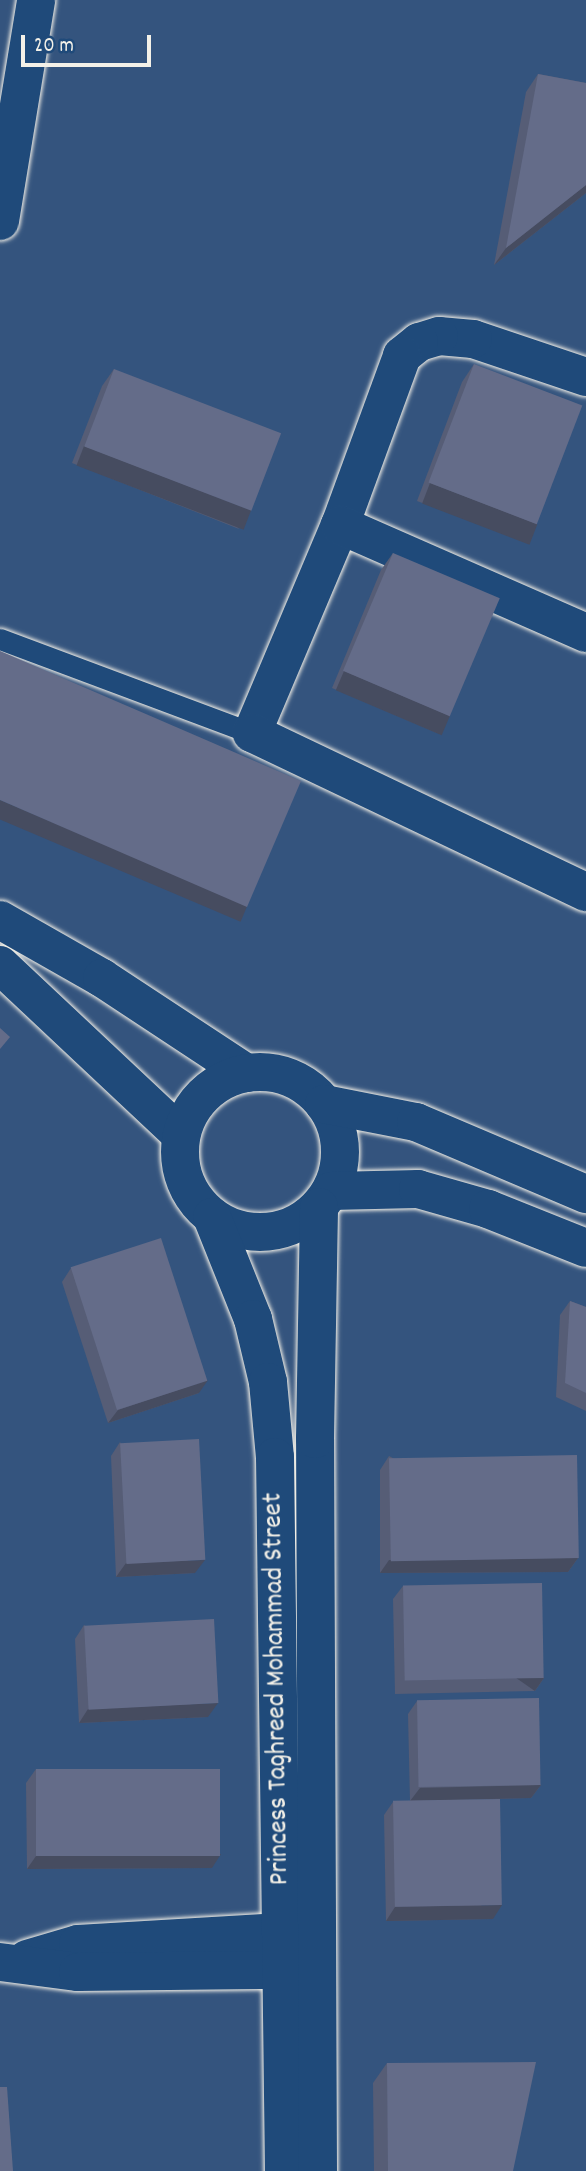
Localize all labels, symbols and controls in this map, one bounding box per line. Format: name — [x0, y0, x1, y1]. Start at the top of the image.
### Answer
scale bar — [24, 21, 154, 65]
text: 20 m — [34, 32, 74, 62]
street label: Princess Taghreed Mohammad Street — [258, 1492, 298, 1886]

